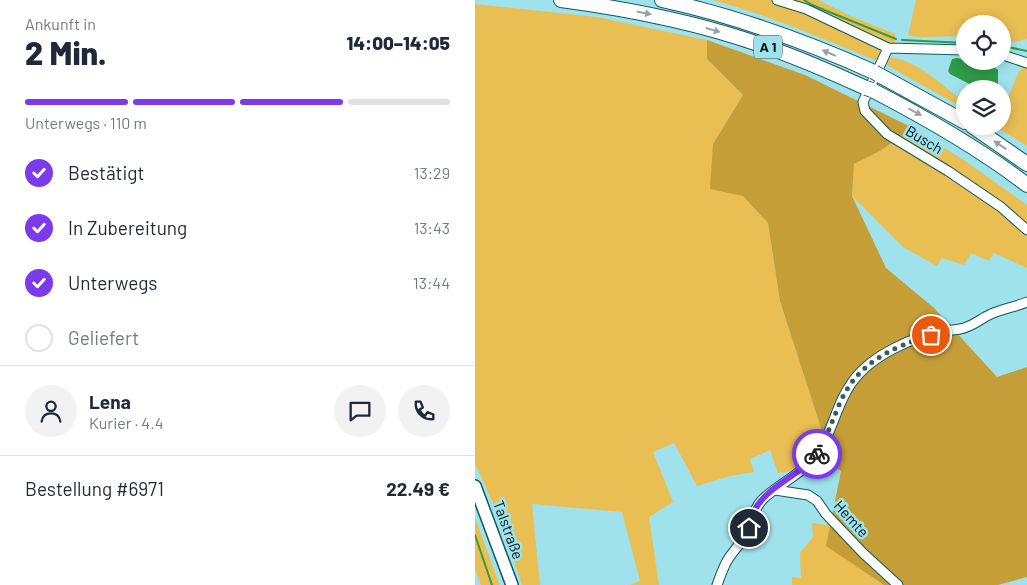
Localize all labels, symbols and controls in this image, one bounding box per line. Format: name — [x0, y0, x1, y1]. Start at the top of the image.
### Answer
one-way arrow — [636, 10, 652, 18]
text: Ankunft in — [25, 14, 96, 33]
map controls — [956, 15, 1011, 135]
button: locate — [956, 15, 1011, 70]
one-way arrow — [705, 27, 720, 35]
text: 14:00–14:05 — [346, 31, 450, 54]
text: 2 Min. — [25, 33, 107, 71]
road number: A 1 — [754, 36, 782, 58]
one-way arrow — [822, 48, 836, 56]
button: layers — [956, 80, 1011, 135]
one-way arrow — [908, 108, 922, 117]
text: Unterwegs · 110 m — [25, 113, 147, 132]
street label: Busch — [903, 121, 946, 157]
one-way arrow — [993, 140, 1007, 150]
icon: check — [25, 159, 53, 187]
text: Bestätigt — [68, 161, 144, 184]
text: 13:29 — [414, 163, 450, 182]
icon: check — [25, 214, 53, 242]
text: In Zubereitung — [68, 216, 187, 239]
text: 13:43 — [414, 218, 450, 237]
icon: check — [25, 269, 53, 297]
text: Unterwegs — [68, 271, 157, 294]
text: 13:44 — [413, 273, 450, 292]
pin — [910, 314, 952, 356]
icon: bag — [917, 321, 945, 349]
text: Geliefert — [68, 326, 139, 349]
button: person — [25, 385, 77, 437]
button: chat — [334, 385, 386, 437]
button: phone — [398, 385, 450, 437]
text: Lena — [89, 390, 131, 413]
text: Kurier · 4.4 — [89, 413, 163, 432]
courier — [792, 429, 842, 479]
icon: bike — [803, 440, 831, 468]
text: Bestellung #6971 — [25, 477, 164, 500]
text: 22.49 € — [386, 477, 450, 500]
street label: Hemte — [831, 496, 873, 540]
street label: Talstraße — [490, 498, 528, 562]
pin — [728, 507, 770, 549]
icon: home — [735, 514, 763, 542]

